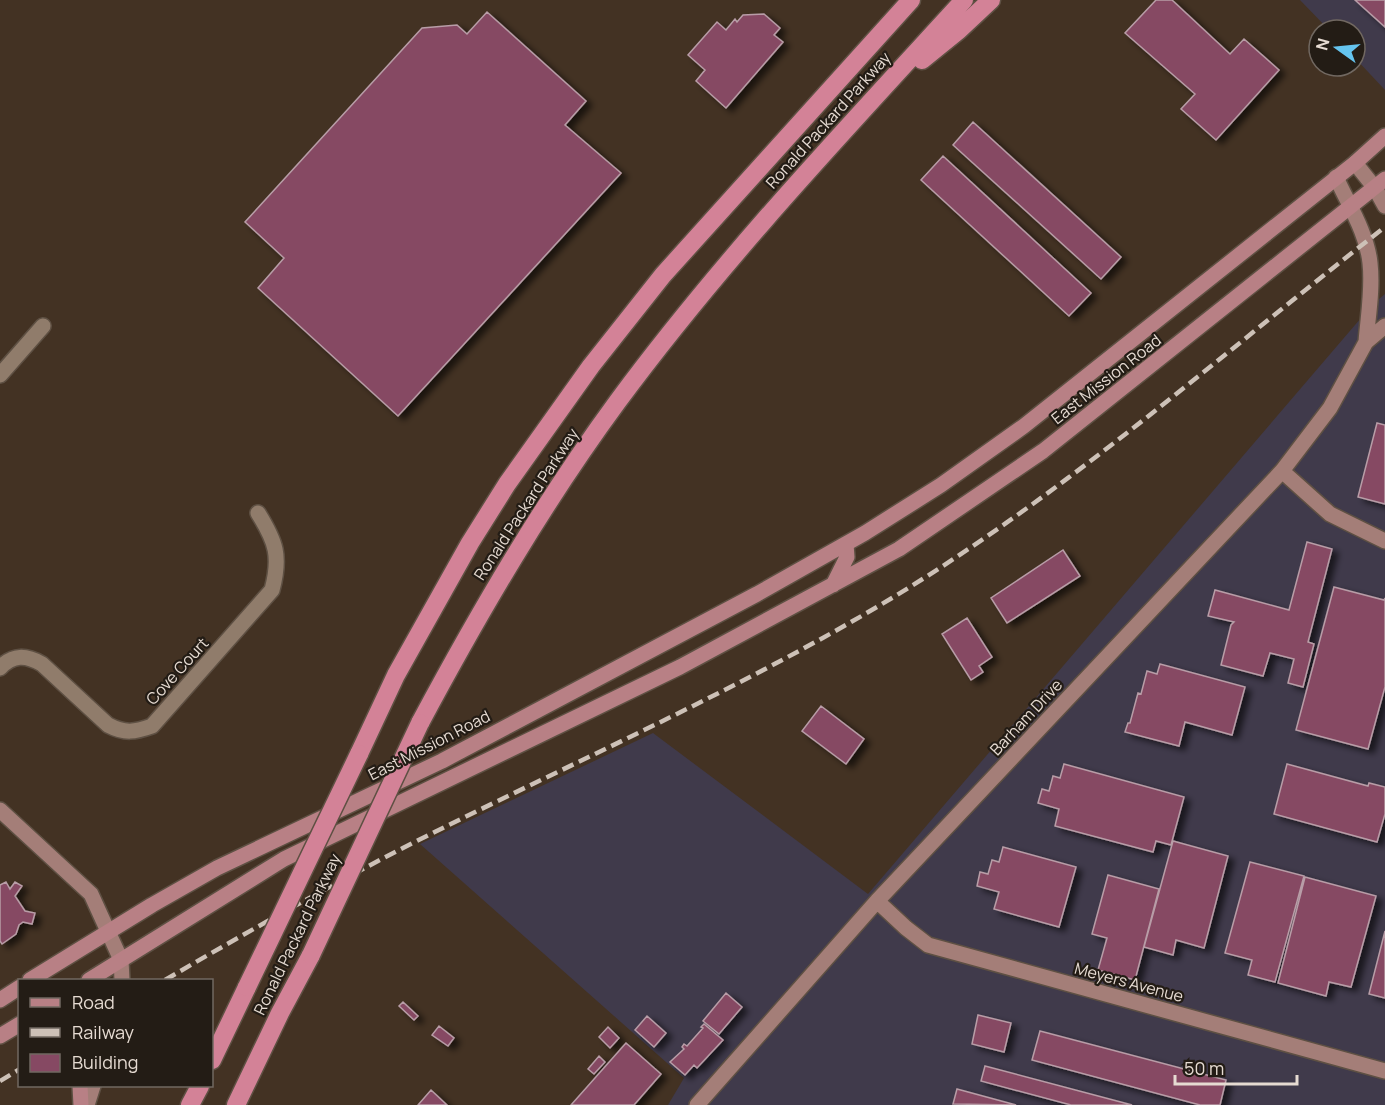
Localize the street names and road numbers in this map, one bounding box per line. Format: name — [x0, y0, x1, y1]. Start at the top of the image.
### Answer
street label: Ronald Packard Parkway — [761, 46, 896, 193]
street label: East Mission Road — [1046, 329, 1166, 429]
street label: Ronald Packard Parkway — [469, 423, 584, 584]
street label: Cove Court — [141, 633, 213, 709]
street label: Barham Drive — [985, 674, 1067, 760]
street label: East Mission Road — [364, 705, 494, 785]
street label: Ronald Packard Parkway — [248, 849, 346, 1018]
street label: Meyers Avenue — [1072, 957, 1186, 1007]

